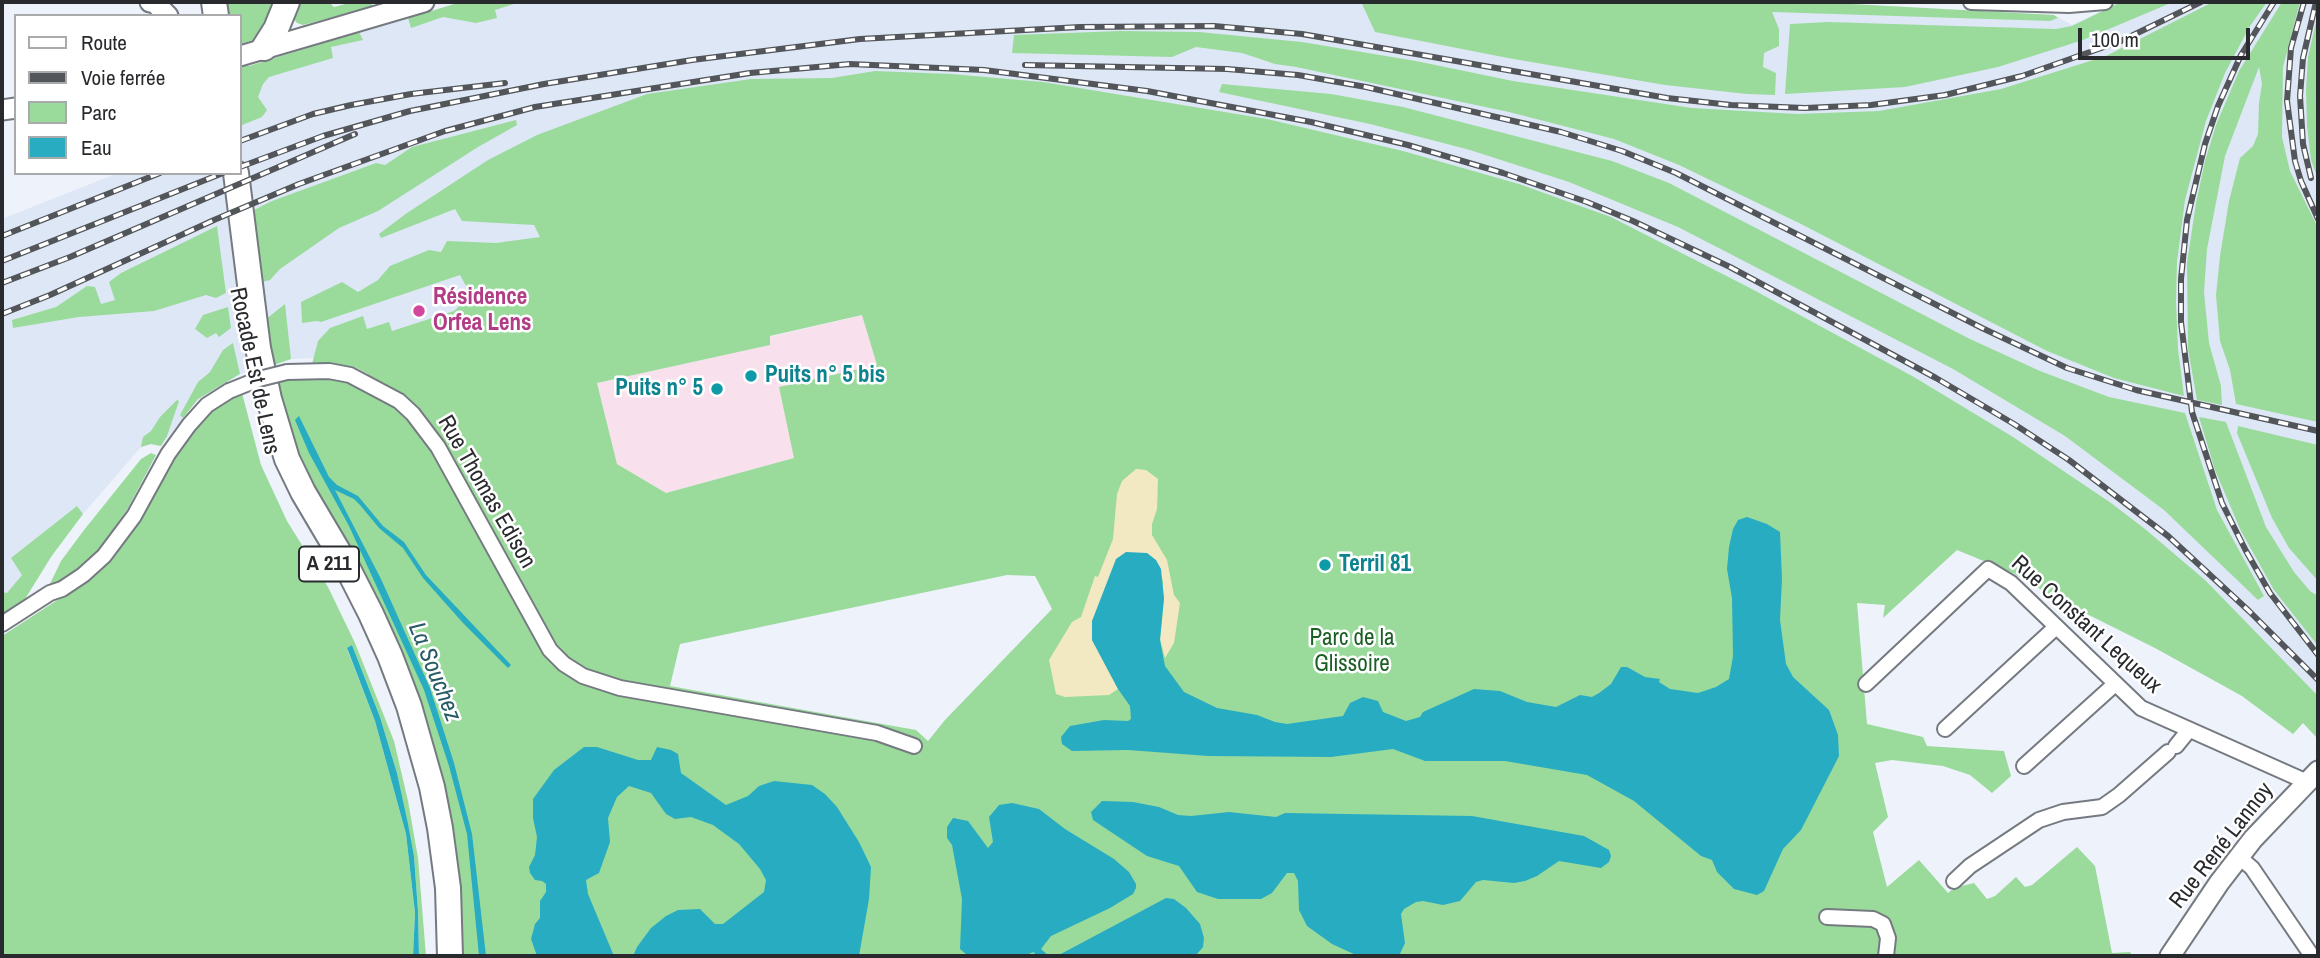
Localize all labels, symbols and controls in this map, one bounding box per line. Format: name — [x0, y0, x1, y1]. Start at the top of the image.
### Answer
legend — [14, 14, 242, 175]
scale bar — [2082, 14, 2254, 58]
text: 100 m — [2091, 25, 2139, 54]
text: Route — [81, 28, 127, 57]
text: Voie ferrée — [81, 63, 165, 92]
text: Parc — [81, 98, 116, 127]
text: Eau — [81, 133, 112, 162]
place label: Résidence Orfea Lens — [433, 284, 532, 338]
street label: Rocade Est de Lens — [223, 285, 285, 457]
marker: Résidence Orfea Lens — [411, 303, 427, 319]
place label: Puits n° 5 bis — [765, 362, 885, 390]
marker: Puits n° 5 bis — [743, 368, 759, 384]
place label: Puits n° 5 — [615, 375, 703, 403]
marker: Puits n° 5 — [709, 381, 725, 397]
street label: Rue Thomas Edison — [431, 411, 541, 573]
road number: A 211 — [299, 546, 359, 582]
street label: Rue Constant Lequeux — [2005, 550, 2167, 700]
place label: Terril 81 — [1339, 551, 1411, 579]
marker: Terril 81 — [1317, 557, 1333, 573]
water label: La Souchez — [401, 618, 467, 726]
park label: Parc de la Glissoire — [1310, 625, 1394, 679]
street label: Rue René Lannoy — [2164, 778, 2280, 914]

